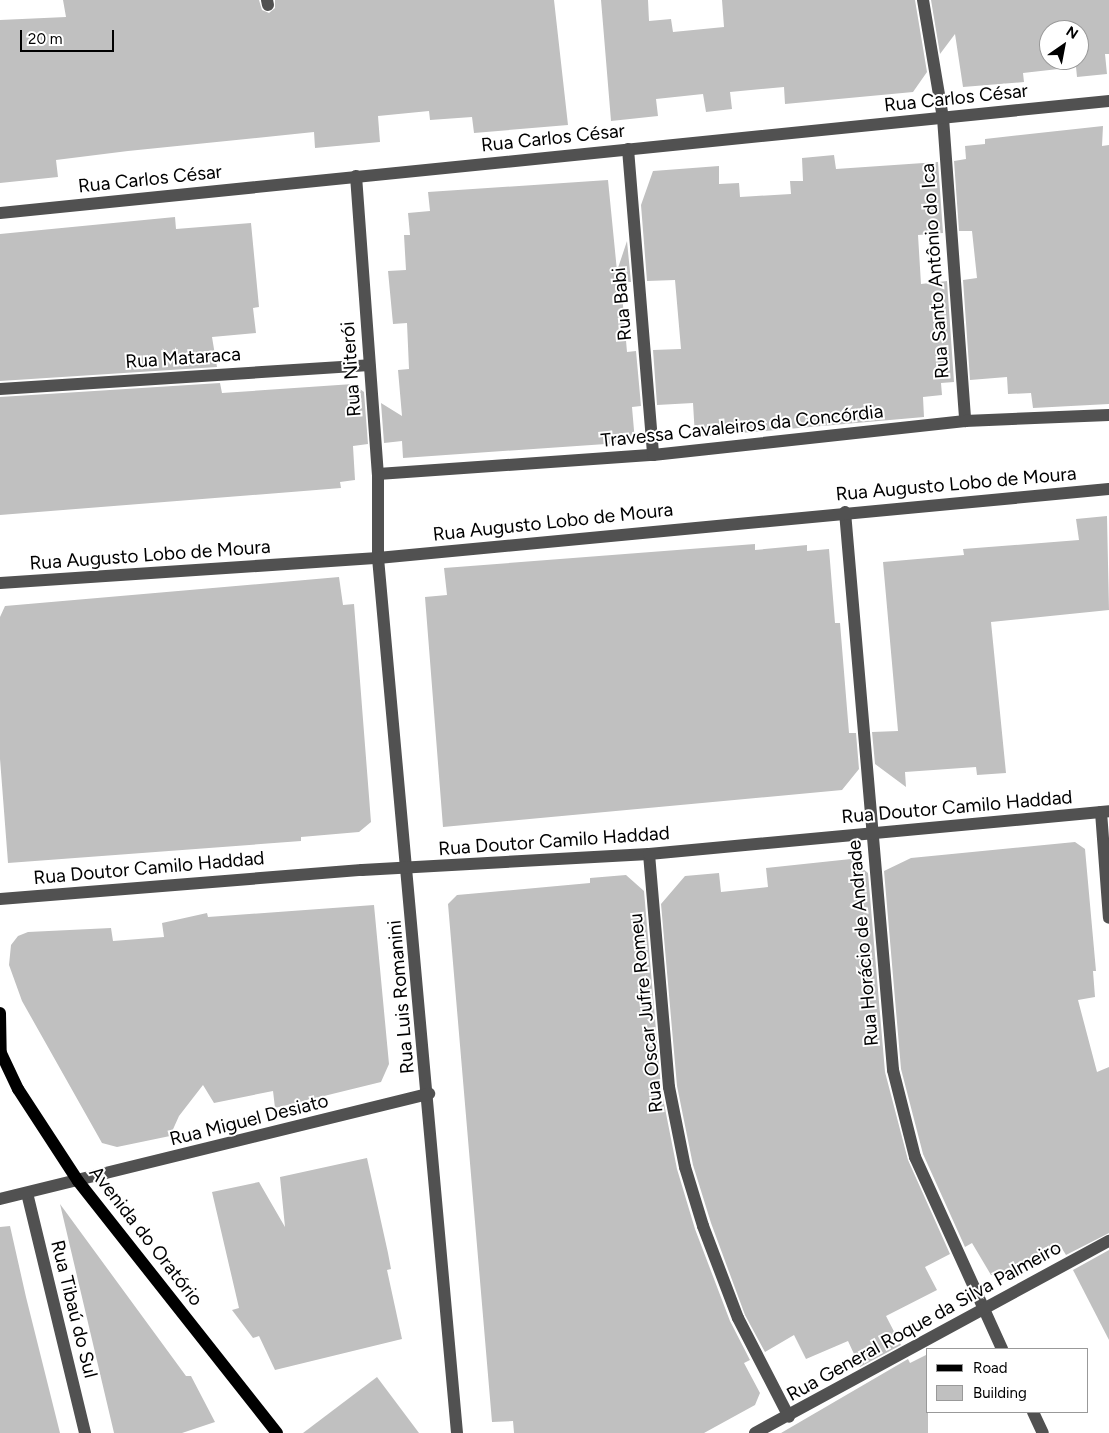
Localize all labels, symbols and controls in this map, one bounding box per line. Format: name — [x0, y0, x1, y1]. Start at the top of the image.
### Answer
scale bar — [22, 20, 116, 52]
north arrow — [1039, 20, 1089, 70]
text: N — [1063, 23, 1081, 43]
text: 20 m — [28, 30, 62, 48]
street label: Rua Carlos César — [883, 79, 1029, 117]
street label: Rua Carlos César — [480, 119, 626, 157]
street label: Rua Carlos César — [77, 160, 223, 198]
street label: Rua Santo Antônio do Ica — [916, 162, 954, 380]
street label: Rua Babi — [607, 266, 637, 342]
street label: Rua Niterói — [336, 321, 366, 417]
street label: Rua Mataraca — [125, 343, 241, 373]
street label: Travessa Cavaleiros da Concórdia — [600, 400, 884, 452]
street label: Rua Augusto Lobo de Moura — [835, 462, 1077, 506]
street label: Rua Augusto Lobo de Moura — [432, 498, 674, 546]
street label: Rua Augusto Lobo de Moura — [29, 535, 271, 575]
street label: Rua Doutor Camilo Haddad — [841, 786, 1073, 828]
street label: Rua Doutor Camilo Haddad — [438, 822, 670, 860]
street label: Rua Horácio de Andrade — [843, 839, 883, 1047]
street label: Rua Doutor Camilo Haddad — [33, 847, 265, 889]
street label: Rua Oscar Jufre Romeu — [624, 912, 668, 1114]
street label: Rua Luis Romanini — [383, 919, 419, 1075]
street label: Rua Miguel Desiato — [167, 1089, 331, 1151]
street label: Avenida do Oratório — [84, 1162, 208, 1310]
street label: Rua General Roque da Silva Palmeiro — [783, 1236, 1065, 1406]
street label: Rua Tibaú do Sul — [46, 1238, 102, 1380]
legend — [926, 1348, 1089, 1413]
text: Road — [973, 1359, 1008, 1377]
text: Building — [973, 1384, 1027, 1402]

